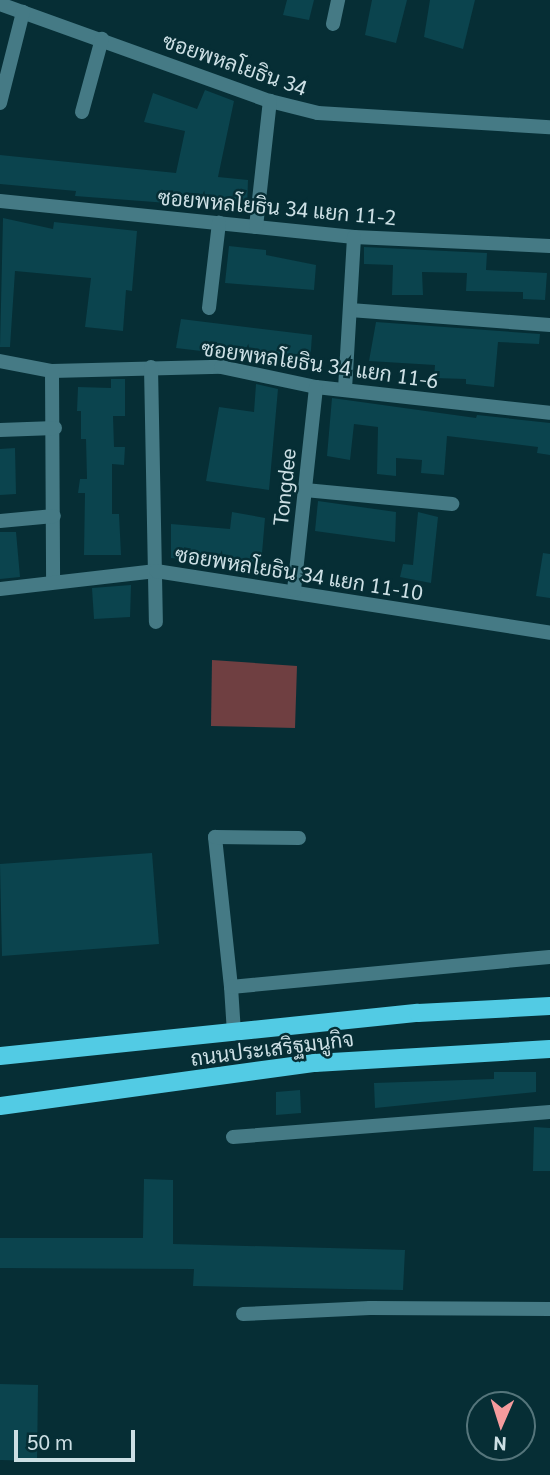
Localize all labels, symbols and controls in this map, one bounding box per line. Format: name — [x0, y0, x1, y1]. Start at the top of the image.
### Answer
street label: ซอยพหลโยธิน 34 — [160, 28, 310, 100]
street label: ซอยพหลโยธิน 34 แยก 11-2 — [157, 184, 397, 230]
street label: ซอยพหลโยธิน 34 แยก 11-6 — [200, 335, 440, 393]
street label: Tongdee — [267, 447, 301, 527]
street label: ซอยพหลโยธิน 34 แยก 11-10 — [173, 541, 425, 605]
street label: ถนนประเสริฐมนูกิจ — [189, 1025, 355, 1071]
north arrow — [466, 1391, 536, 1461]
scale bar — [18, 1416, 138, 1460]
text: 50 m — [27, 1428, 73, 1455]
text: N — [493, 1433, 507, 1457]

